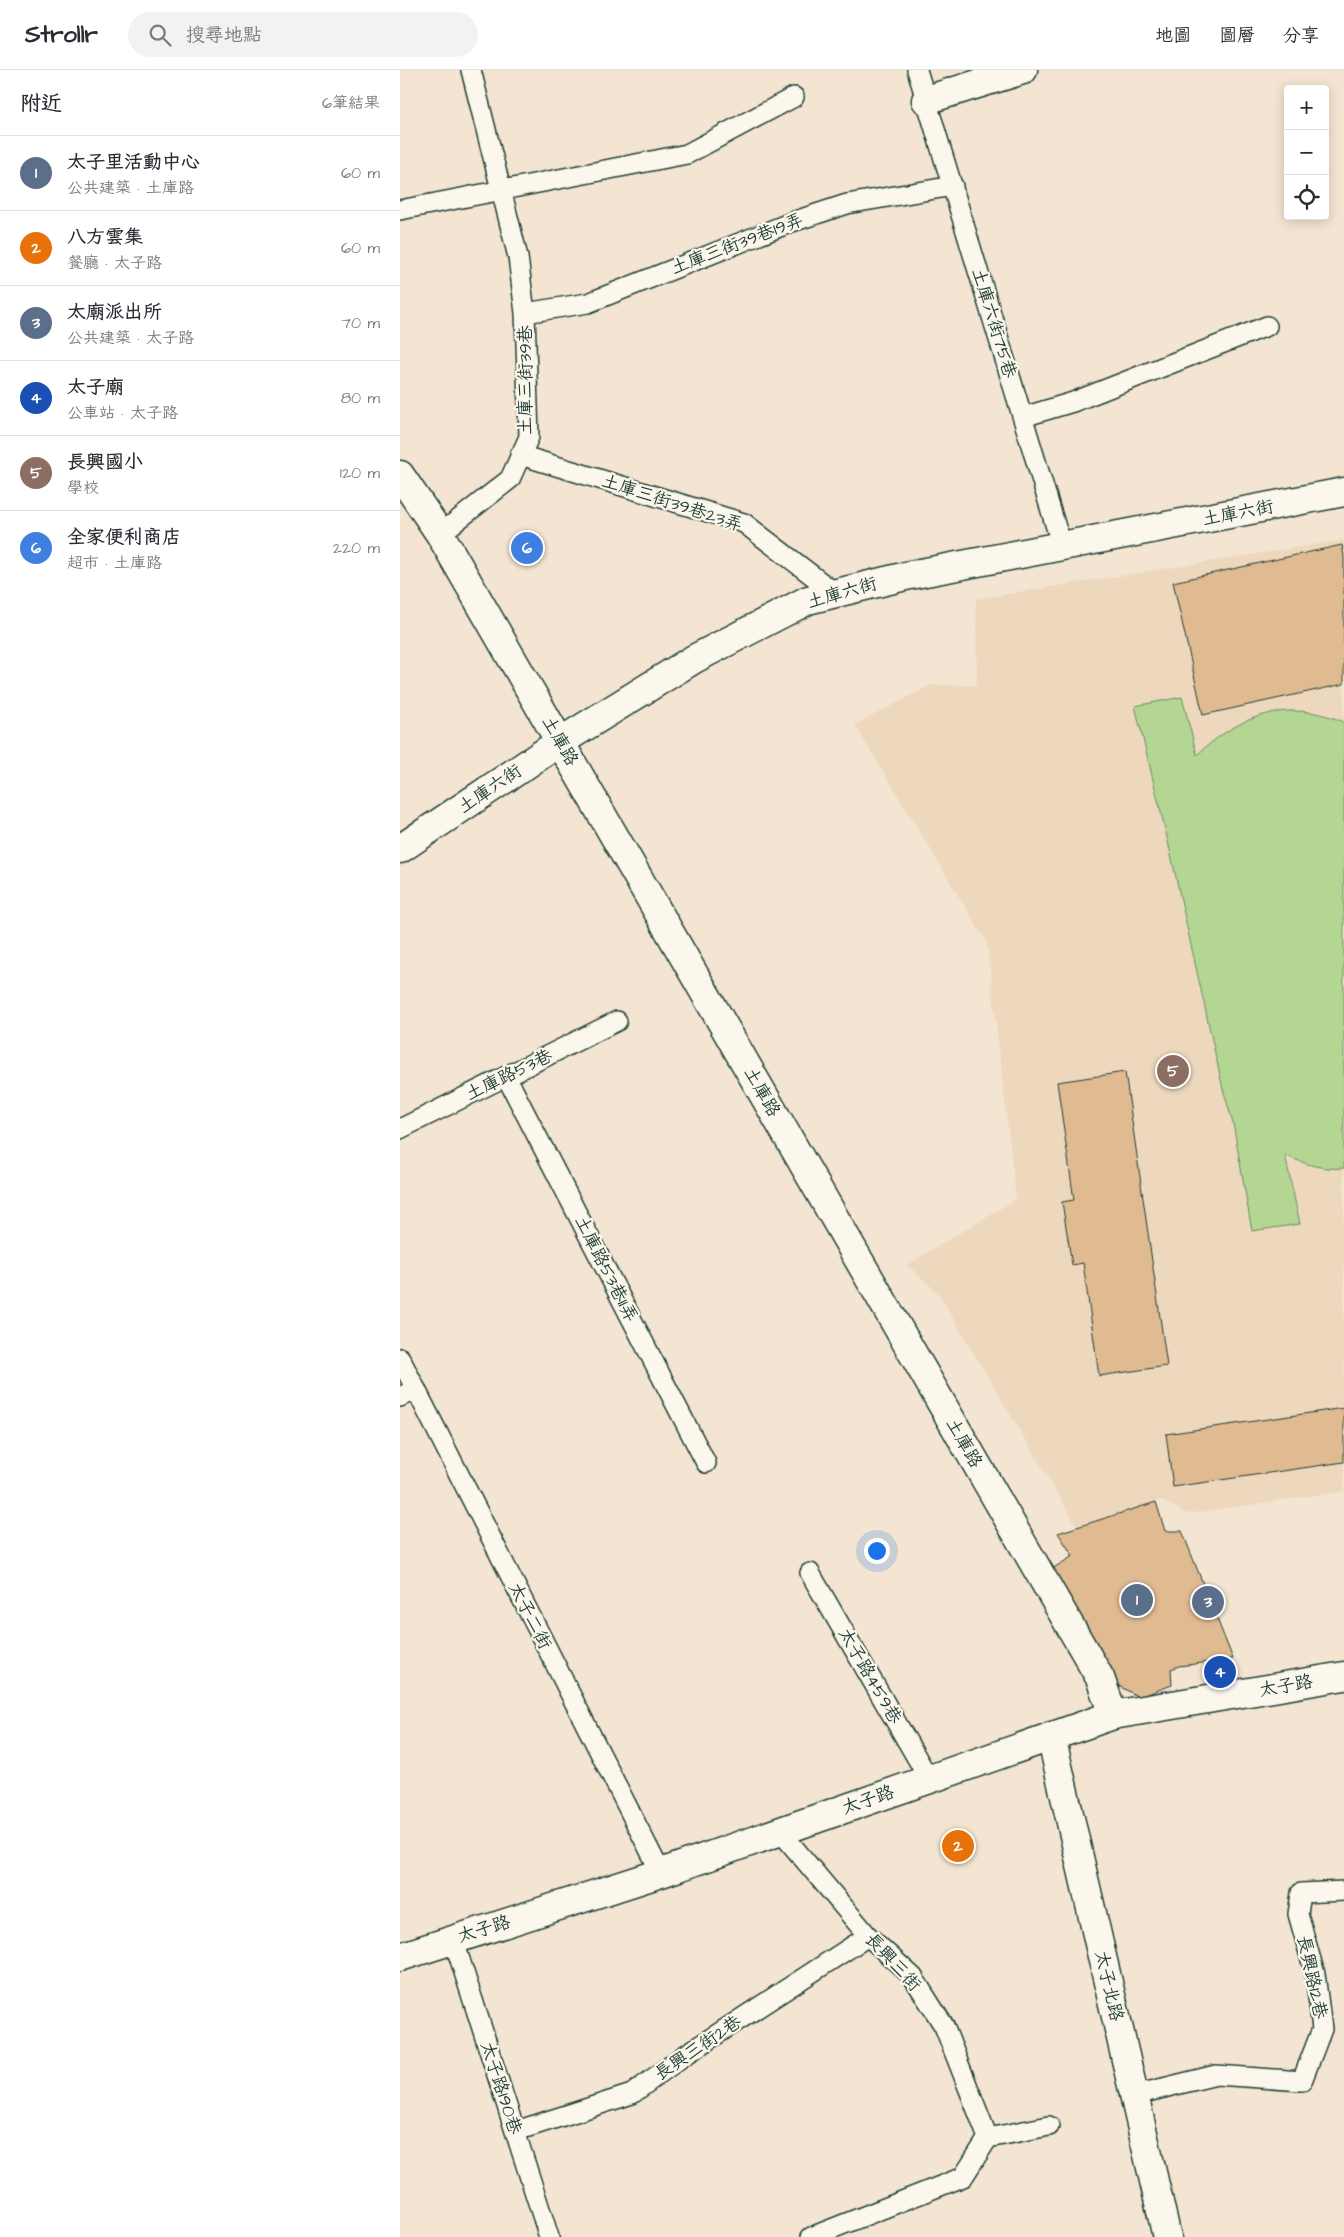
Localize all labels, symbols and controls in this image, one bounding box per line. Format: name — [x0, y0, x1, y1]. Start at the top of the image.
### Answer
search box — [128, 12, 478, 57]
text: Strollr — [25, 18, 98, 52]
icon: search — [146, 21, 174, 49]
text: 搜尋地點 — [186, 22, 262, 49]
text: 地圖 — [1155, 23, 1191, 48]
text: 圖層 — [1219, 23, 1255, 48]
text: 分享 — [1283, 23, 1319, 48]
map controls — [1284, 85, 1329, 220]
button: + — [1284, 85, 1329, 130]
text: 附近 — [20, 89, 62, 118]
text: 6筆結果 — [322, 92, 380, 114]
button: − — [1284, 130, 1329, 175]
text: 太子里活動中心 — [67, 149, 200, 176]
text: 1 — [35, 162, 37, 184]
text: 60 m — [341, 162, 380, 184]
button: locate — [1284, 175, 1329, 220]
text: 公共建築 · 土庫路 — [67, 177, 194, 199]
street label: 土庫三街39巷19弄 — [667, 207, 807, 281]
text: 八方雲集 — [67, 224, 143, 251]
text: 2 — [31, 237, 41, 259]
text: 60 m — [341, 237, 380, 259]
text: 餐廳 · 太子路 — [67, 252, 162, 274]
street label: 土庫六街75巷 — [965, 265, 1023, 381]
text: 太廟派出所 — [67, 299, 162, 326]
text: 3 — [32, 312, 40, 334]
text: 70 m — [341, 312, 380, 334]
street label: 土庫三街39巷 — [513, 325, 538, 435]
text: 公共建築 · 太子路 — [67, 327, 194, 349]
text: 太子廟 — [67, 374, 124, 401]
text: 4 — [31, 387, 41, 409]
text: 80 m — [341, 387, 380, 409]
text: 公車站 · 太子路 — [67, 402, 178, 424]
text: 長興國小 — [67, 449, 143, 476]
text: 5 — [30, 462, 42, 484]
text: 120 m — [340, 462, 380, 484]
street label: 土庫三街39巷23弄 — [598, 468, 746, 538]
text: 學校 — [67, 477, 99, 499]
street label: 土庫六街 — [1200, 494, 1276, 532]
text: 全家便利商店 — [67, 524, 181, 551]
pin: 6 — [511, 529, 543, 567]
text: 6 — [31, 537, 41, 559]
text: 220 m — [333, 537, 380, 559]
text: 超市 · 土庫路 — [67, 552, 162, 574]
street label: 土庫六街 — [804, 571, 880, 615]
street label: 土庫路 — [536, 711, 584, 771]
street label: 土庫六街 — [453, 759, 527, 819]
street label: 土庫路53巷 — [461, 1043, 557, 1107]
pin: 5 — [1157, 1052, 1189, 1090]
street label: 土庫路 — [738, 1062, 786, 1122]
street label: 土庫路53巷11弄 — [568, 1211, 644, 1327]
street label: 土庫路 — [940, 1413, 988, 1473]
your location — [864, 1538, 890, 1564]
street label: 太子二街 — [503, 1578, 557, 1654]
pin: 1 — [1121, 1581, 1153, 1619]
pin: 3 — [1192, 1583, 1224, 1621]
street label: 太子路459巷 — [832, 1623, 908, 1729]
pin: 4 — [1204, 1653, 1236, 1691]
street label: 太子路 — [1257, 1669, 1315, 1703]
street label: 太子路 — [838, 1779, 898, 1821]
pin: 2 — [942, 1827, 974, 1865]
street label: 太子路 — [455, 1909, 513, 1949]
street label: 長興三街 — [859, 1927, 927, 1997]
street label: 長興路12巷 — [1291, 1933, 1333, 2021]
street label: 太子北路 — [1089, 1948, 1129, 2024]
street label: 長興三街2巷 — [649, 2010, 747, 2086]
street label: 太子路190巷 — [474, 2039, 528, 2137]

